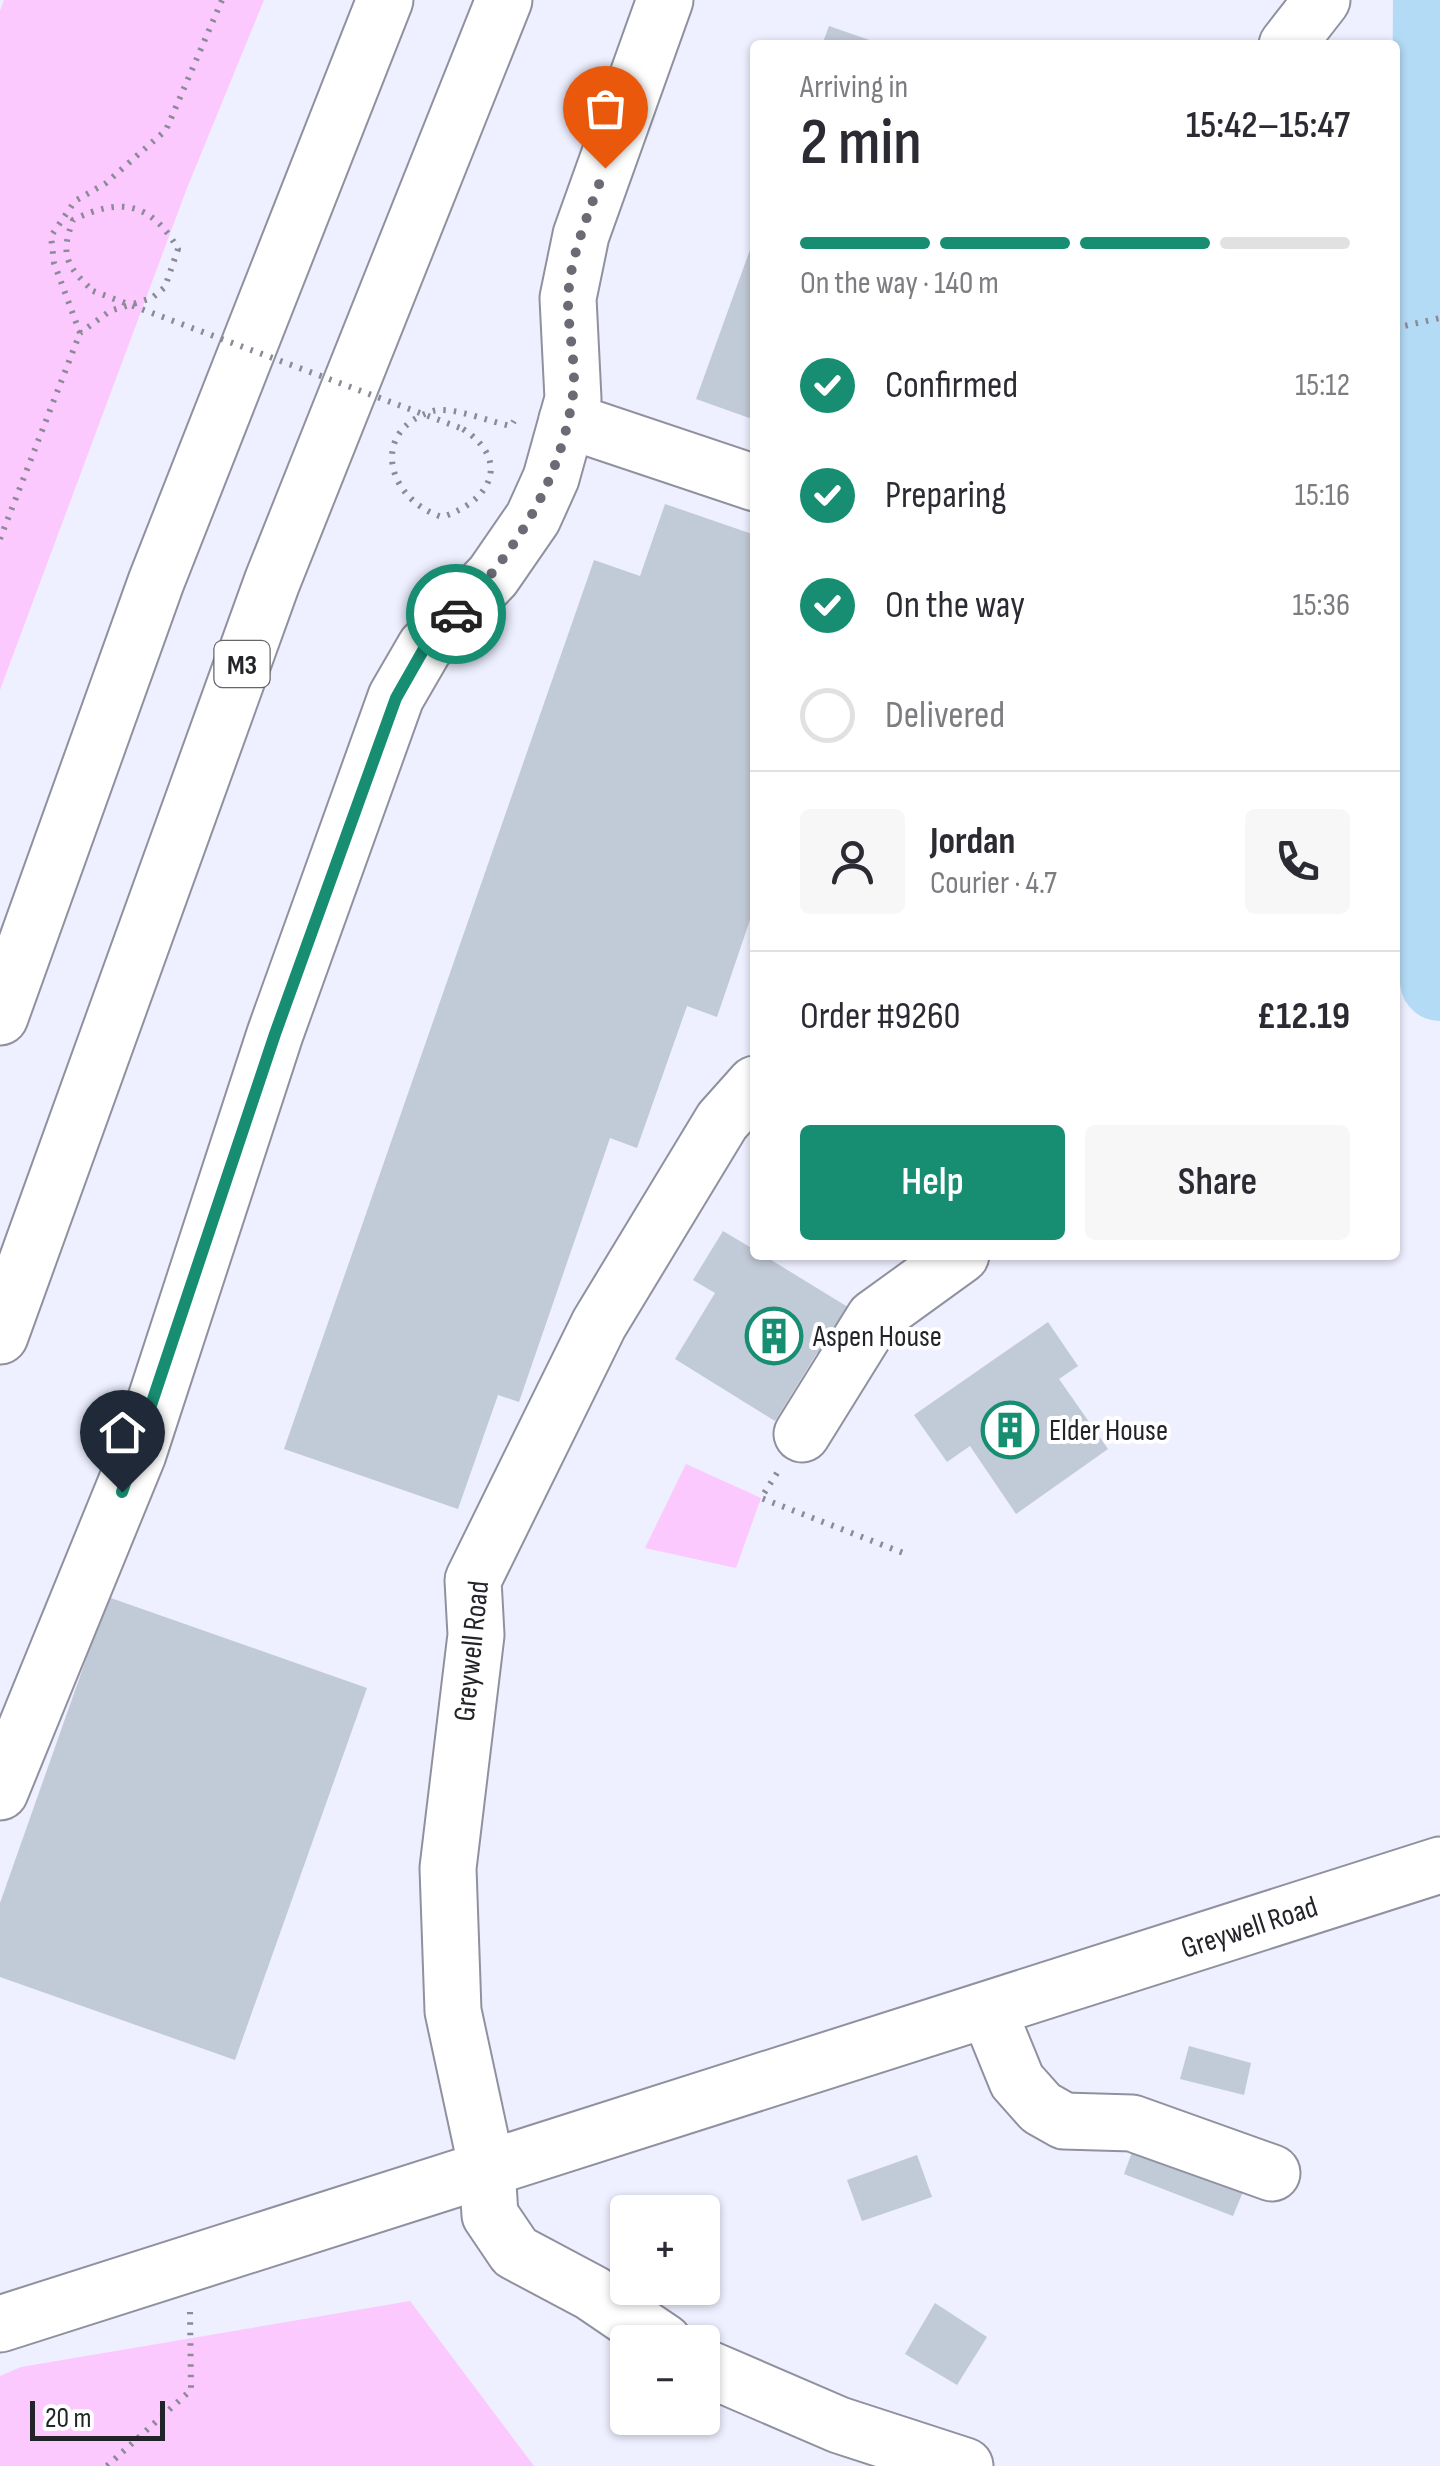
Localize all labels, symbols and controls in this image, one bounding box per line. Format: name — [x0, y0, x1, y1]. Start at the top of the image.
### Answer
pin — [563, 66, 648, 169]
text: Arriving in — [800, 68, 908, 107]
icon: bag — [578, 81, 633, 136]
text: 15:42–15:47 — [1186, 103, 1350, 148]
text: 2 min — [800, 105, 922, 183]
text: On the way · 140 m — [800, 264, 999, 303]
icon: check — [800, 358, 855, 413]
text: Confirmed — [885, 363, 1018, 408]
text: 15:12 — [1295, 366, 1350, 405]
icon: check — [800, 468, 855, 523]
text: Preparing — [885, 473, 1006, 518]
text: 15:16 — [1295, 476, 1350, 515]
courier — [406, 564, 506, 664]
icon: check — [800, 578, 855, 633]
text: On the way — [885, 583, 1025, 628]
text: 15:36 — [1293, 586, 1350, 625]
icon: car — [429, 587, 484, 642]
road number: M3 — [214, 641, 270, 687]
text: Delivered — [885, 693, 1005, 738]
button: person — [800, 809, 905, 914]
button: phone — [1245, 809, 1350, 914]
text: Jordan — [930, 819, 1015, 864]
text: Courier · 4.7 — [930, 864, 1057, 903]
text: Order #9260 — [800, 994, 961, 1039]
text: £12.19 — [1257, 994, 1350, 1039]
button: Help — [800, 1125, 1065, 1240]
button: Share — [1085, 1125, 1350, 1240]
building icon: Aspen House — [744, 1306, 804, 1366]
place label: Aspen House — [812, 1319, 942, 1355]
pin — [80, 1390, 165, 1493]
building icon: Elder House — [980, 1400, 1040, 1460]
icon: home — [95, 1405, 150, 1460]
place label: Elder House — [1049, 1413, 1168, 1449]
street label: Greywell Road — [447, 1579, 497, 1723]
street label: Greywell Road — [1177, 1889, 1322, 1967]
map controls — [610, 2195, 720, 2435]
button: + — [610, 2195, 720, 2305]
button: − — [610, 2325, 720, 2435]
scale bar — [30, 2396, 165, 2440]
text: 20 m — [45, 2402, 91, 2435]

